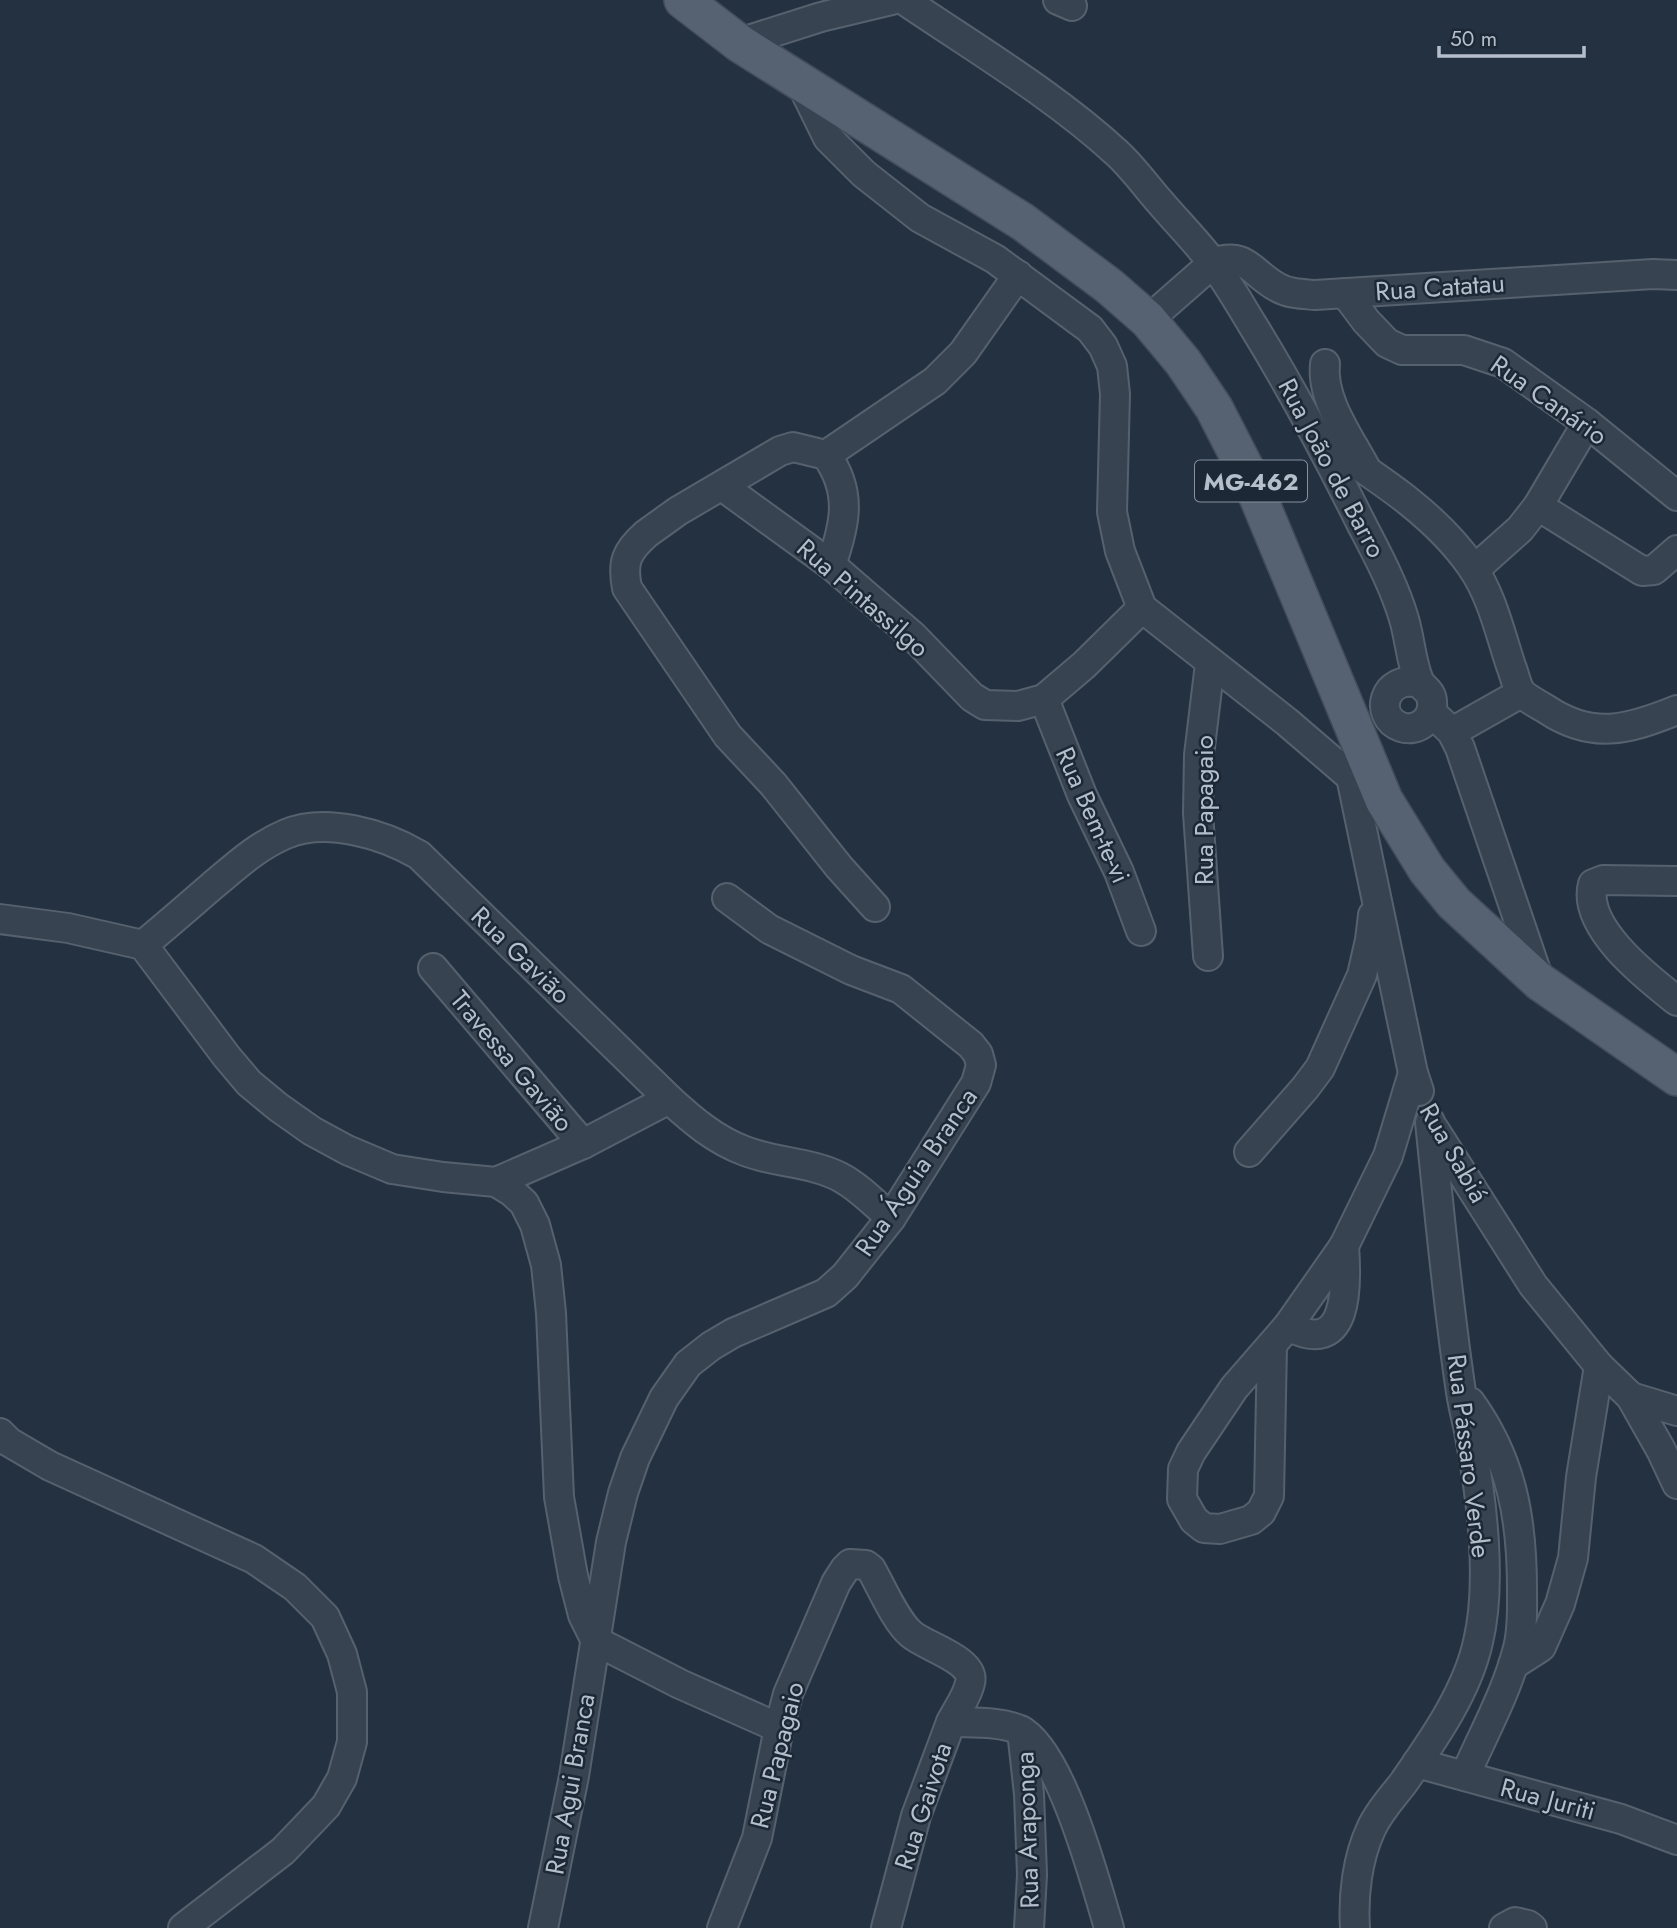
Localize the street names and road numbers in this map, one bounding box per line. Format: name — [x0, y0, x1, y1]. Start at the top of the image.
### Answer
street label: Rua Catatau — [1374, 264, 1506, 310]
street label: Rua Canário — [1483, 346, 1615, 454]
street label: Rua João de Barro — [1269, 372, 1395, 564]
road number: MG-462 — [1195, 460, 1307, 502]
street label: Rua Pintassilgo — [788, 530, 938, 666]
street label: Rua Papagaio — [1185, 735, 1223, 885]
street label: Rua Bem-te-vi — [1046, 741, 1140, 889]
street label: Rua Gavião — [462, 898, 580, 1012]
street label: Travessa Gavião — [441, 982, 583, 1140]
street label: Rua Águia Branca — [846, 1080, 986, 1264]
street label: Rua Sabiá — [1410, 1096, 1498, 1210]
street label: Rua Pássaro Verde — [1438, 1352, 1500, 1560]
street label: Rua Papagaio — [740, 1678, 814, 1832]
street label: Rua Agui Branca — [535, 1690, 605, 1878]
street label: Rua Gaivota — [885, 1737, 961, 1875]
street label: Rua Araponga — [1005, 1751, 1049, 1909]
street label: Rua Juriti — [1496, 1768, 1600, 1830]

